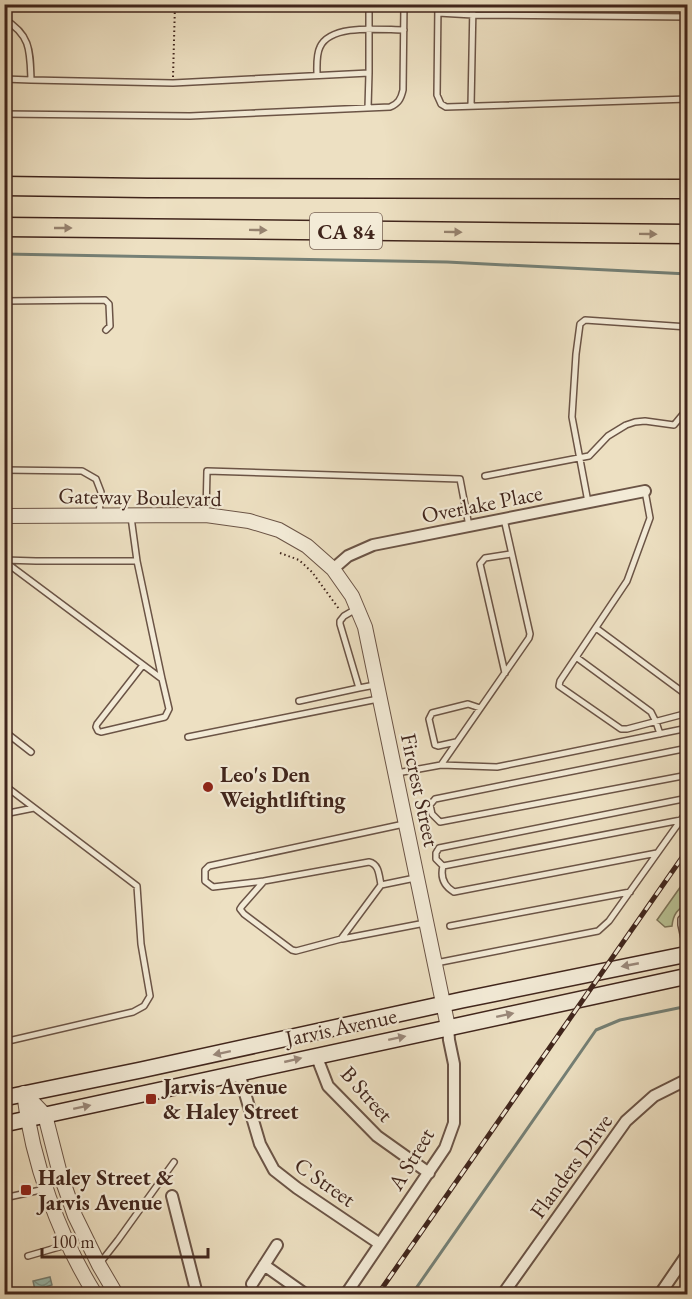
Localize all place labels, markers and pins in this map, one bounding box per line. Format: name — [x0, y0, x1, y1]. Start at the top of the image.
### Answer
place label: Leo's Den Weightlifting — [220, 760, 347, 814]
marker: Leo's Den Weightlifting — [201, 780, 215, 794]
place label: Jarvis Avenue & Haley Street — [161, 1072, 299, 1126]
marker: Jarvis Avenue & Haley Street — [144, 1092, 158, 1106]
place label: Haley Street & Jarvis Avenue — [36, 1163, 174, 1217]
marker: Haley Street & Jarvis Avenue — [19, 1183, 33, 1197]

